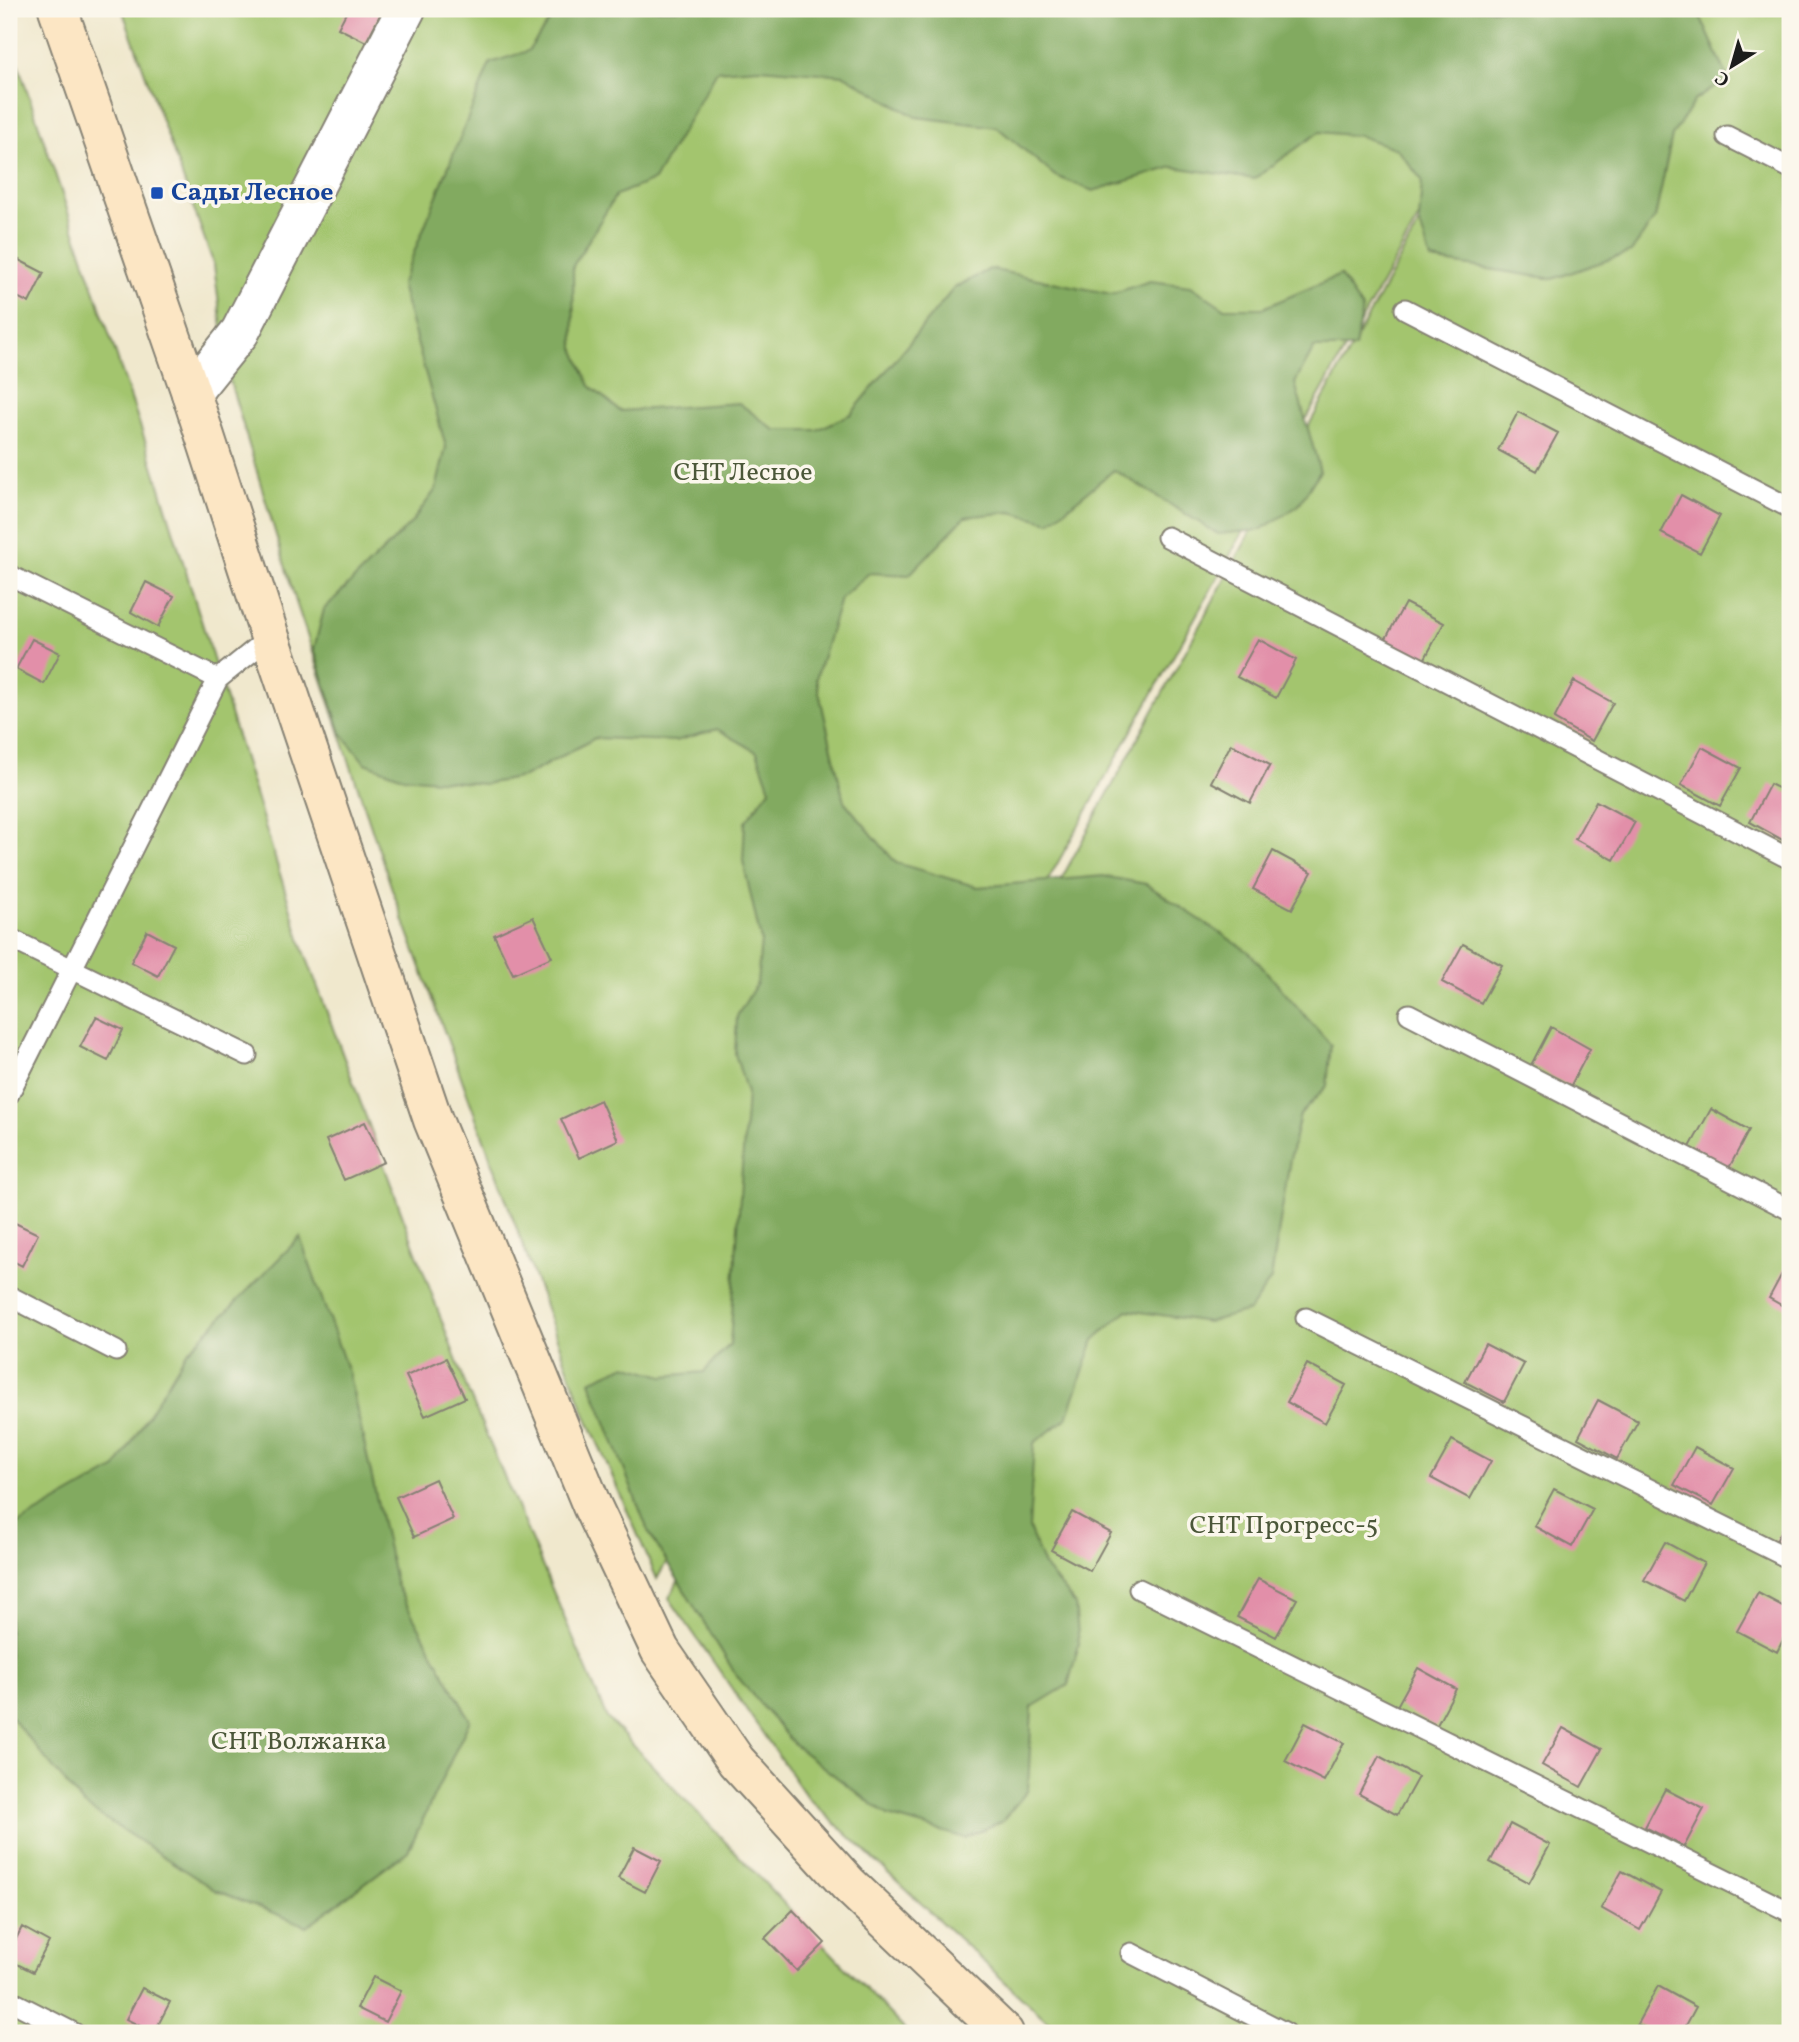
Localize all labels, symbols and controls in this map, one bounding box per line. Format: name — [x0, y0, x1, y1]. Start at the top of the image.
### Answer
north arrow — [1698, 32, 1768, 102]
text: С — [1710, 64, 1736, 92]
place label: Сады Лесное — [171, 175, 334, 211]
marker: Сады Лесное — [149, 185, 165, 201]
park label: СНТ Лесное — [673, 455, 813, 491]
park label: СНТ Прогресс-5 — [1190, 1508, 1378, 1544]
park label: СНТ Волжанка — [211, 1724, 387, 1760]

